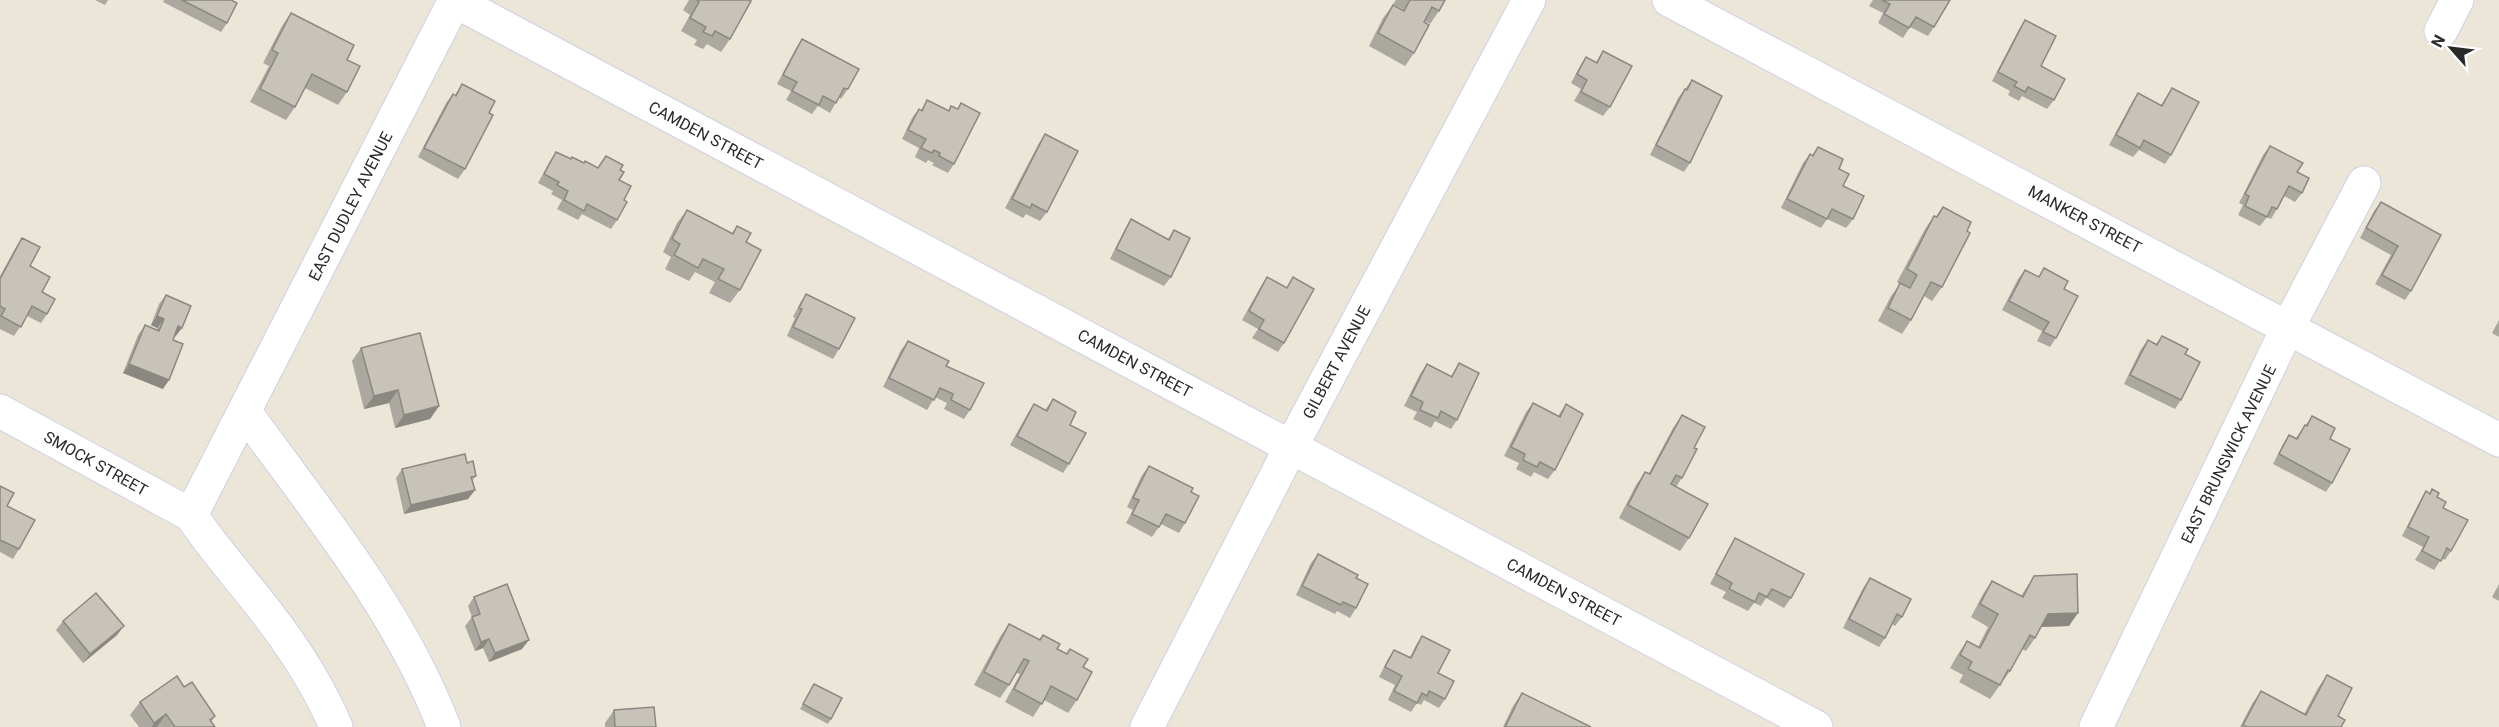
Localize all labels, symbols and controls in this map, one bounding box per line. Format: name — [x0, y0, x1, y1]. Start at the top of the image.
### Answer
north arrow — [2421, 18, 2481, 78]
text: N — [2427, 32, 2449, 51]
street label: CAMDEN STREET — [645, 97, 767, 174]
street label: EAST DUDLEY AVENUE — [305, 128, 396, 284]
street label: MANKER STREET — [2025, 182, 2145, 258]
street label: GILBERT AVENUE — [1299, 302, 1374, 422]
street label: CAMDEN STREET — [1074, 325, 1196, 402]
street label: EAST BRUNSWICK AVENUE — [2177, 362, 2280, 547]
street label: SMOCK STREET — [41, 427, 151, 500]
street label: CAMDEN STREET — [1503, 554, 1625, 631]

